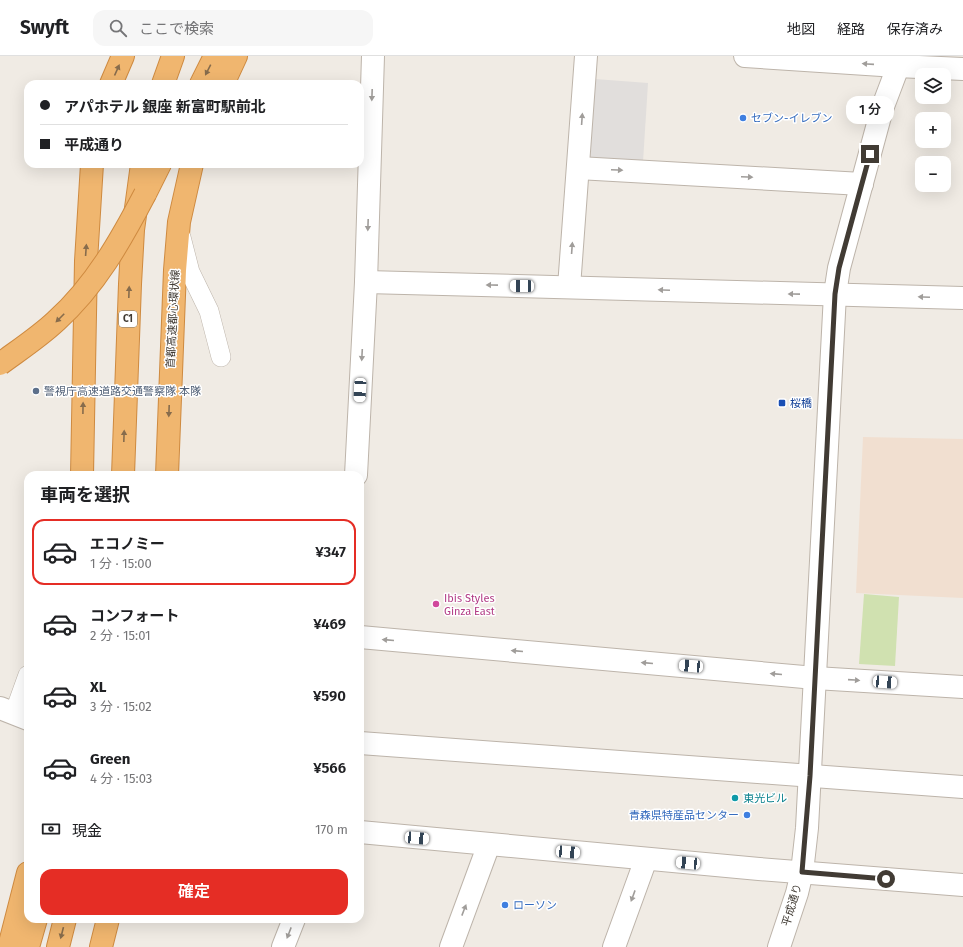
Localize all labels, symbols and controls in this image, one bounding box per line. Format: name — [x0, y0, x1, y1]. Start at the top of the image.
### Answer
search box — [93, 10, 373, 46]
text: Swyft — [20, 16, 69, 39]
icon: search — [107, 17, 129, 39]
text: ここで検索 — [139, 20, 214, 38]
text: 地図 — [787, 21, 815, 38]
text: 経路 — [837, 21, 865, 38]
text: 保存済み — [887, 21, 943, 38]
one-way arrow — [862, 61, 874, 68]
one-way arrow — [114, 64, 120, 76]
one-way arrow — [205, 64, 211, 76]
map controls — [915, 68, 951, 192]
button: layers — [915, 68, 951, 104]
one-way arrow — [368, 89, 375, 101]
callout: 1 分 — [846, 96, 894, 124]
text: アパホテル 銀座 新富町駅前北 — [64, 98, 266, 116]
text: 1 分 — [859, 102, 881, 117]
place label: セブン-イレブン — [751, 112, 832, 125]
button: + — [915, 112, 951, 148]
one-way arrow — [578, 113, 585, 125]
marker: セブン-イレブン — [738, 113, 748, 123]
text: 平成通り — [64, 136, 124, 154]
route end — [861, 145, 879, 163]
button: − — [915, 156, 951, 192]
one-way arrow — [611, 167, 624, 173]
one-way arrow — [741, 174, 753, 181]
one-way arrow — [365, 219, 371, 232]
one-way arrow — [568, 242, 575, 254]
one-way arrow — [83, 244, 90, 256]
street label: 首都高速都心環状線 — [164, 269, 182, 369]
car — [510, 280, 534, 292]
one-way arrow — [485, 282, 498, 288]
one-way arrow — [126, 286, 133, 298]
one-way arrow — [657, 287, 670, 293]
one-way arrow — [787, 291, 800, 297]
one-way arrow — [918, 294, 930, 301]
road number: C1 — [119, 311, 137, 327]
one-way arrow — [55, 313, 64, 323]
one-way arrow — [359, 349, 366, 361]
car — [353, 378, 367, 402]
place label: 警視庁高速道路交通警察隊 本隊 — [44, 385, 201, 398]
marker: 警視庁高速道路交通警察隊 本隊 — [31, 386, 41, 396]
place label: 桜橋 — [790, 397, 812, 410]
marker: 桜橋 — [777, 398, 787, 408]
one-way arrow — [80, 401, 86, 414]
one-way arrow — [166, 405, 172, 418]
one-way arrow — [121, 430, 128, 442]
text: 車両を選択 — [40, 484, 130, 506]
icon: car — [42, 534, 78, 570]
text: エコノミー — [90, 535, 165, 553]
text: ¥347 — [315, 543, 346, 561]
text: 1 分 · 15:00 — [90, 556, 152, 571]
place label: Ibis Styles Ginza East — [444, 592, 495, 618]
marker: Ibis Styles Ginza East — [431, 599, 441, 609]
icon: car — [42, 606, 78, 642]
text: コンフォート — [90, 607, 180, 625]
text: ¥469 — [313, 615, 346, 633]
text: 2 分 · 15:01 — [90, 628, 151, 643]
one-way arrow — [382, 636, 394, 643]
one-way arrow — [511, 648, 523, 655]
one-way arrow — [641, 659, 653, 666]
car — [679, 659, 703, 673]
one-way arrow — [770, 671, 782, 677]
car — [873, 675, 897, 689]
one-way arrow — [848, 677, 860, 684]
icon: car — [42, 678, 78, 714]
text: XL — [90, 678, 106, 696]
text: ¥590 — [313, 687, 346, 705]
text: 3 分 · 15:02 — [90, 699, 152, 714]
icon: car — [42, 750, 78, 786]
text: Green — [90, 750, 130, 768]
text: ¥566 — [313, 759, 346, 777]
text: 4 分 · 15:03 — [90, 771, 152, 786]
place label: 東光ビル — [743, 792, 787, 805]
marker: 東光ビル — [730, 793, 740, 803]
place label: 青森県特産品センター — [629, 809, 739, 822]
marker: 青森県特産品センター — [742, 810, 752, 820]
icon: cash — [40, 818, 62, 840]
text: 現金 — [72, 822, 102, 840]
text: 170 m — [315, 822, 348, 837]
car — [405, 831, 429, 845]
car — [556, 845, 580, 859]
car — [676, 856, 700, 870]
button: 確定 — [40, 869, 348, 915]
route start — [877, 870, 895, 888]
street label: 平成通り — [779, 882, 805, 928]
one-way arrow — [629, 890, 635, 902]
place label: ローソン — [513, 899, 557, 912]
marker: ローソン — [500, 900, 510, 910]
one-way arrow — [462, 904, 468, 916]
one-way arrow — [58, 927, 64, 939]
one-way arrow — [285, 927, 291, 939]

